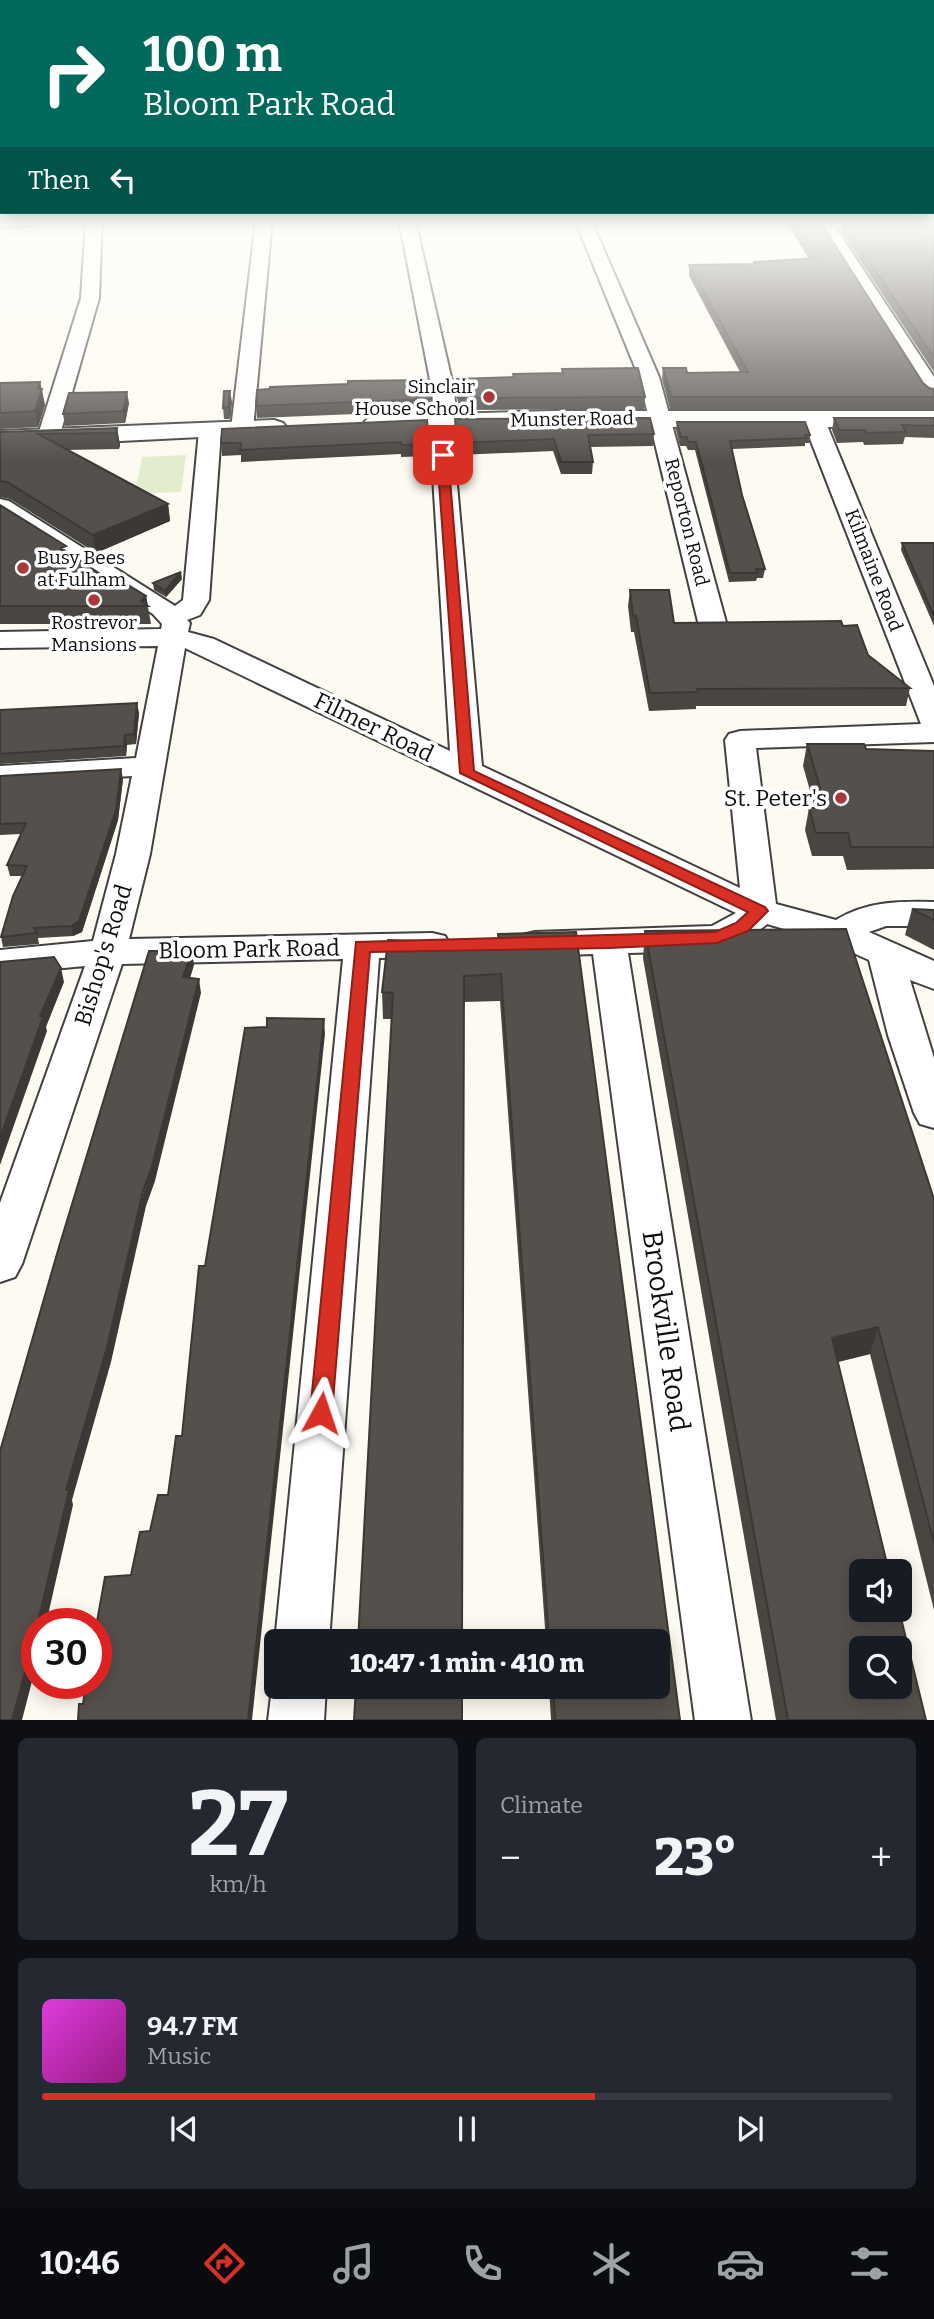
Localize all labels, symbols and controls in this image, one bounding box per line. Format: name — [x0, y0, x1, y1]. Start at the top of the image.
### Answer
text: 100 m — [143, 25, 282, 84]
icon: right — [28, 28, 119, 119]
text: Bloom Park Road — [143, 85, 395, 123]
icon: left — [104, 161, 142, 199]
text: Then — [28, 165, 90, 196]
place label: Sinclair House School — [355, 375, 476, 420]
marker: Sinclair House School — [481, 389, 497, 405]
street label: Munster Road — [510, 406, 634, 432]
pin — [413, 425, 473, 485]
icon: arrive — [424, 436, 462, 474]
street label: Reporton Road — [660, 456, 714, 588]
street label: Kilmaine Road — [840, 505, 908, 635]
place label: Busy Bees at Fulham — [37, 546, 126, 591]
marker: Busy Bees at Fulham — [15, 560, 31, 576]
marker: Rostrevor Mansions — [86, 592, 102, 608]
place label: Rostrevor Mansions — [51, 611, 138, 656]
street label: Filmer Road — [310, 686, 439, 768]
place label: St. Peter's — [724, 784, 827, 812]
marker: St. Peter's — [833, 790, 849, 806]
street label: Bishop's Road — [68, 881, 138, 1029]
street label: Bloom Park Road — [158, 933, 340, 965]
street label: Brookville Road — [636, 1228, 696, 1434]
position arrow — [284, 1376, 358, 1450]
map controls — [849, 1559, 912, 1699]
button: sound — [849, 1559, 912, 1622]
speed limit sign: 30 — [21, 1608, 112, 1699]
button: search — [849, 1636, 912, 1699]
text: 10:47 · 1 min · 410 m — [350, 1648, 584, 1679]
text: 27 — [188, 1770, 288, 1879]
text: Climate — [500, 1791, 583, 1819]
text: 23° — [654, 1826, 737, 1889]
text: − — [500, 1835, 521, 1881]
text: + — [870, 1835, 892, 1881]
text: km/h — [210, 1870, 266, 1898]
text: 94.7 FM — [147, 2011, 238, 2042]
text: Music — [147, 2042, 211, 2070]
icon: previous — [165, 2110, 203, 2148]
icon: pause — [448, 2110, 486, 2148]
icon: next — [731, 2110, 769, 2148]
icon: directions — [200, 2239, 249, 2288]
icon: music — [329, 2239, 378, 2288]
icon: phone — [458, 2239, 507, 2288]
icon: climate — [587, 2239, 636, 2288]
icon: car — [716, 2239, 765, 2288]
icon: filters — [845, 2239, 894, 2288]
text: 10:46 — [40, 2244, 120, 2282]

